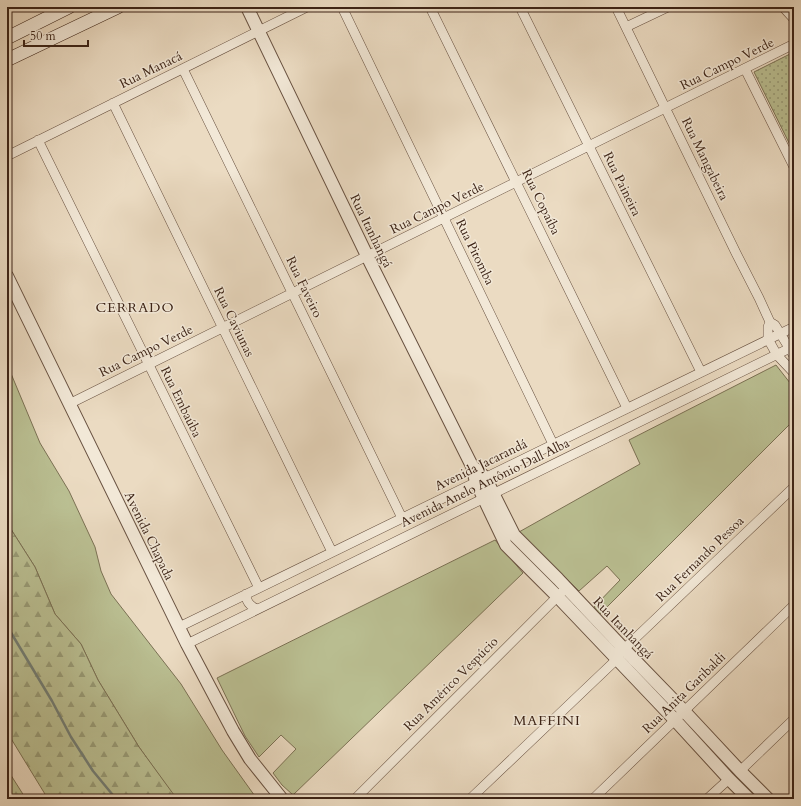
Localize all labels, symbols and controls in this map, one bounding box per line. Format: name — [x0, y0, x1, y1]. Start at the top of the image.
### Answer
scale bar — [24, 22, 88, 48]
text: 50 m — [30, 28, 57, 44]
street label: Rua Campo Verde — [677, 33, 777, 95]
street label: Rua Manacá — [117, 47, 186, 93]
street label: Rua Mangabeira — [677, 114, 733, 204]
street label: Rua Paineira — [599, 149, 645, 220]
street label: Rua Copaíba — [517, 166, 565, 238]
street label: Rua Campo Verde — [387, 177, 487, 239]
street label: Rua Itanhangá — [345, 191, 397, 271]
street label: Rua Pitomba — [451, 216, 499, 288]
street label: Rua Faveiro — [281, 253, 327, 321]
street label: Rua Caviunas — [209, 284, 259, 360]
district label: CERRADO — [95, 298, 175, 317]
street label: Rua Campo Verde — [96, 320, 196, 382]
street label: Rua Embaúba — [156, 364, 206, 441]
street label: Avenida Anelo Antônio Dall Alba — [397, 434, 573, 532]
street label: Avenida Jacarandá — [432, 435, 531, 495]
street label: Avenida Chapada — [120, 489, 178, 584]
street label: Rua Fernando Pessoa — [652, 512, 748, 606]
street label: Rua Itanhangá — [589, 593, 657, 663]
street label: Rua Américo Vespúcio — [400, 633, 502, 735]
street label: Rua Anita Garibaldi — [638, 648, 730, 738]
district label: MAFFINI — [513, 711, 581, 730]

